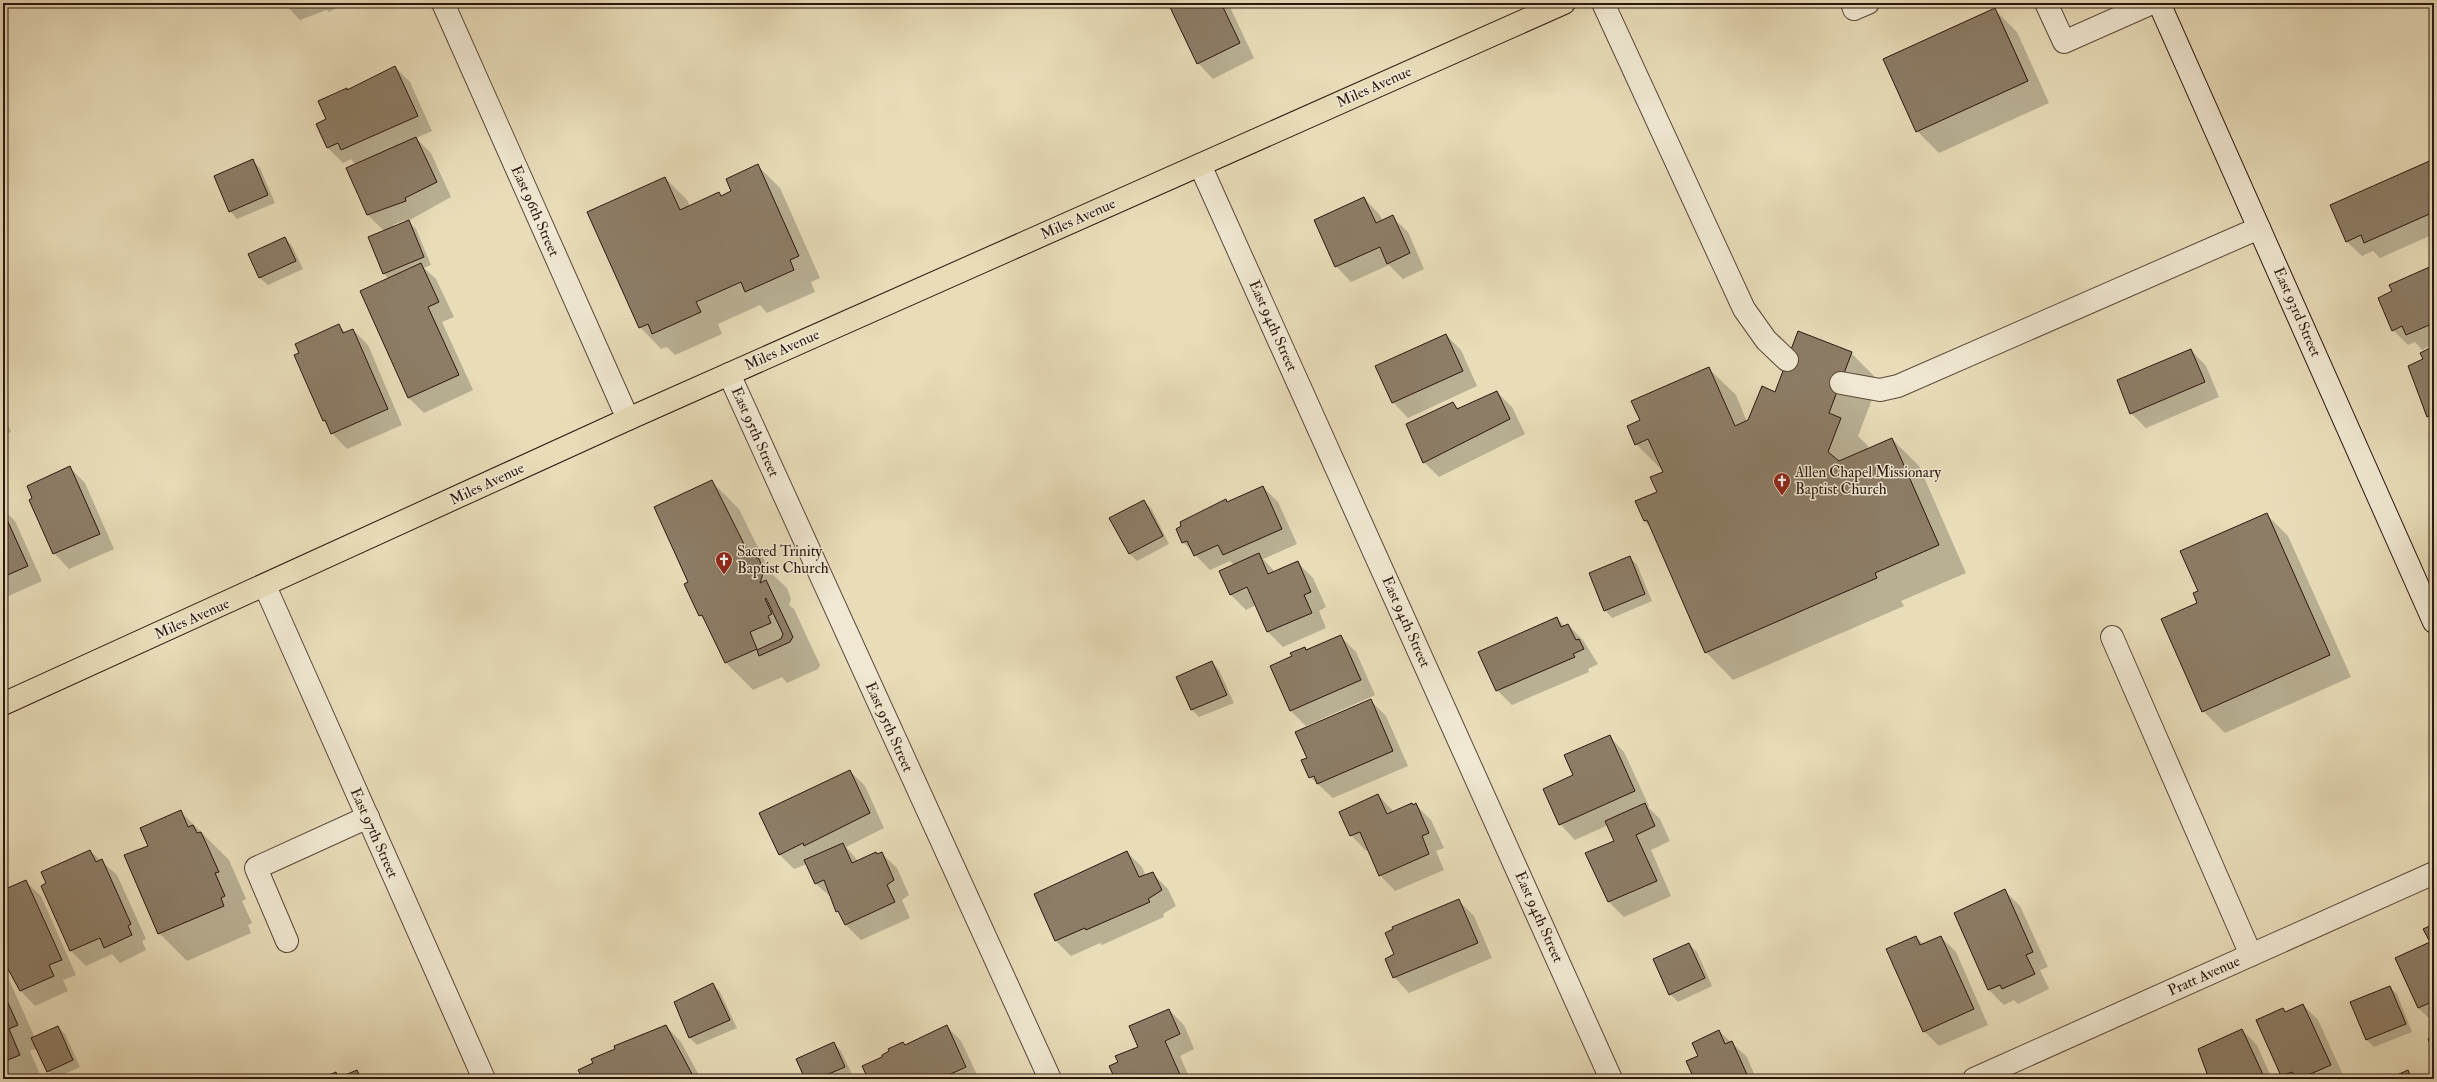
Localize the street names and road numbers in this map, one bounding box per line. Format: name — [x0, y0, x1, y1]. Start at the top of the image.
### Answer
street label: Miles Avenue — [1333, 62, 1415, 112]
street label: East 96th Street — [507, 163, 564, 259]
street label: Miles Avenue — [1037, 194, 1119, 244]
street label: East 93rd Street — [2269, 264, 2325, 360]
street label: East 94th Street — [1244, 277, 1302, 375]
street label: Miles Avenue — [741, 325, 823, 375]
street label: East 95th Street — [727, 384, 783, 480]
street label: Miles Avenue — [447, 458, 527, 510]
street label: East 94th Street — [1377, 573, 1435, 671]
street label: Miles Avenue — [151, 594, 233, 644]
street label: East 95th Street — [861, 679, 917, 775]
street label: East 97th Street — [346, 785, 402, 881]
street label: East 94th Street — [1510, 868, 1568, 966]
street label: Pratt Avenue — [2165, 952, 2243, 1000]

